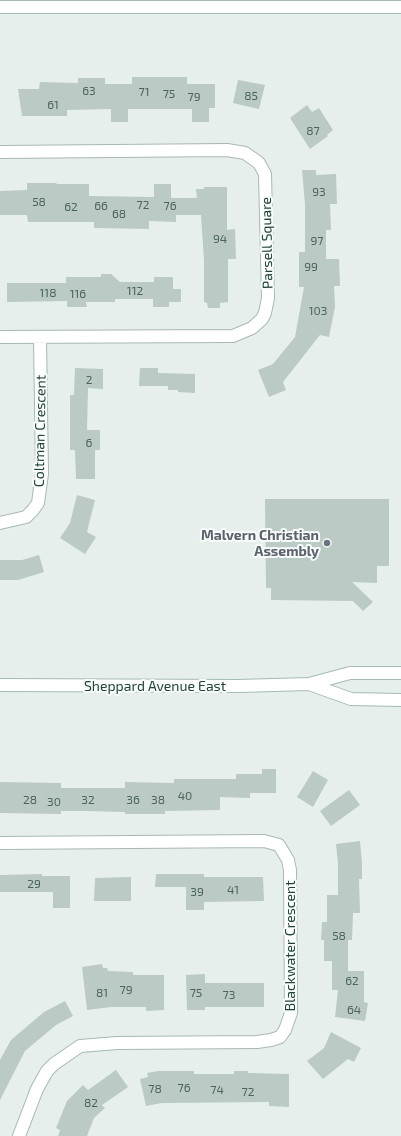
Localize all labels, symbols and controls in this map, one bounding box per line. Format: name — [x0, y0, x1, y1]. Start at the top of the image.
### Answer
house number: 63 — [82, 84, 96, 98]
house number: 71 — [139, 85, 149, 99]
house number: 75 — [163, 87, 175, 101]
house number: 85 — [244, 89, 258, 103]
house number: 79 — [187, 90, 201, 104]
house number: 61 — [47, 98, 59, 112]
house number: 87 — [306, 124, 320, 138]
house number: 93 — [312, 185, 326, 199]
house number: 58 — [32, 195, 46, 209]
street label: Parsell Square — [258, 197, 276, 289]
house number: 72 — [137, 198, 149, 212]
house number: 66 — [94, 199, 108, 213]
house number: 76 — [163, 199, 177, 213]
house number: 62 — [64, 200, 78, 214]
house number: 68 — [112, 207, 126, 221]
house number: 94 — [213, 232, 227, 246]
house number: 97 — [310, 234, 324, 248]
house number: 99 — [304, 260, 318, 274]
house number: 112 — [127, 284, 143, 298]
house number: 118 — [40, 286, 56, 300]
house number: 116 — [70, 287, 86, 301]
house number: 103 — [309, 304, 327, 318]
house number: 2 — [86, 373, 92, 387]
street label: Coltman Crescent — [31, 375, 49, 487]
house number: 6 — [86, 436, 92, 450]
place label: Malvern Christian Assembly — [201, 527, 319, 560]
marker: Malvern Christian Assembly — [322, 538, 332, 548]
street label: Sheppard Avenue East — [84, 678, 226, 694]
house number: 40 — [178, 789, 192, 803]
house number: 28 — [23, 793, 37, 807]
house number: 32 — [81, 793, 95, 807]
house number: 36 — [126, 793, 140, 807]
house number: 38 — [151, 793, 165, 807]
house number: 30 — [47, 795, 61, 809]
house number: 29 — [27, 877, 41, 891]
street label: Blackwater Crescent — [282, 880, 298, 1012]
house number: 41 — [227, 883, 239, 897]
house number: 39 — [190, 885, 204, 899]
house number: 58 — [332, 929, 346, 943]
house number: 62 — [345, 974, 359, 988]
house number: 79 — [119, 983, 133, 997]
house number: 81 — [96, 986, 108, 1000]
house number: 75 — [190, 986, 202, 1000]
house number: 73 — [223, 988, 235, 1002]
house number: 64 — [347, 1003, 361, 1017]
house number: 76 — [177, 1081, 191, 1095]
house number: 78 — [148, 1082, 162, 1096]
house number: 74 — [210, 1083, 224, 1097]
house number: 72 — [242, 1085, 254, 1099]
house number: 82 — [84, 1096, 98, 1110]

